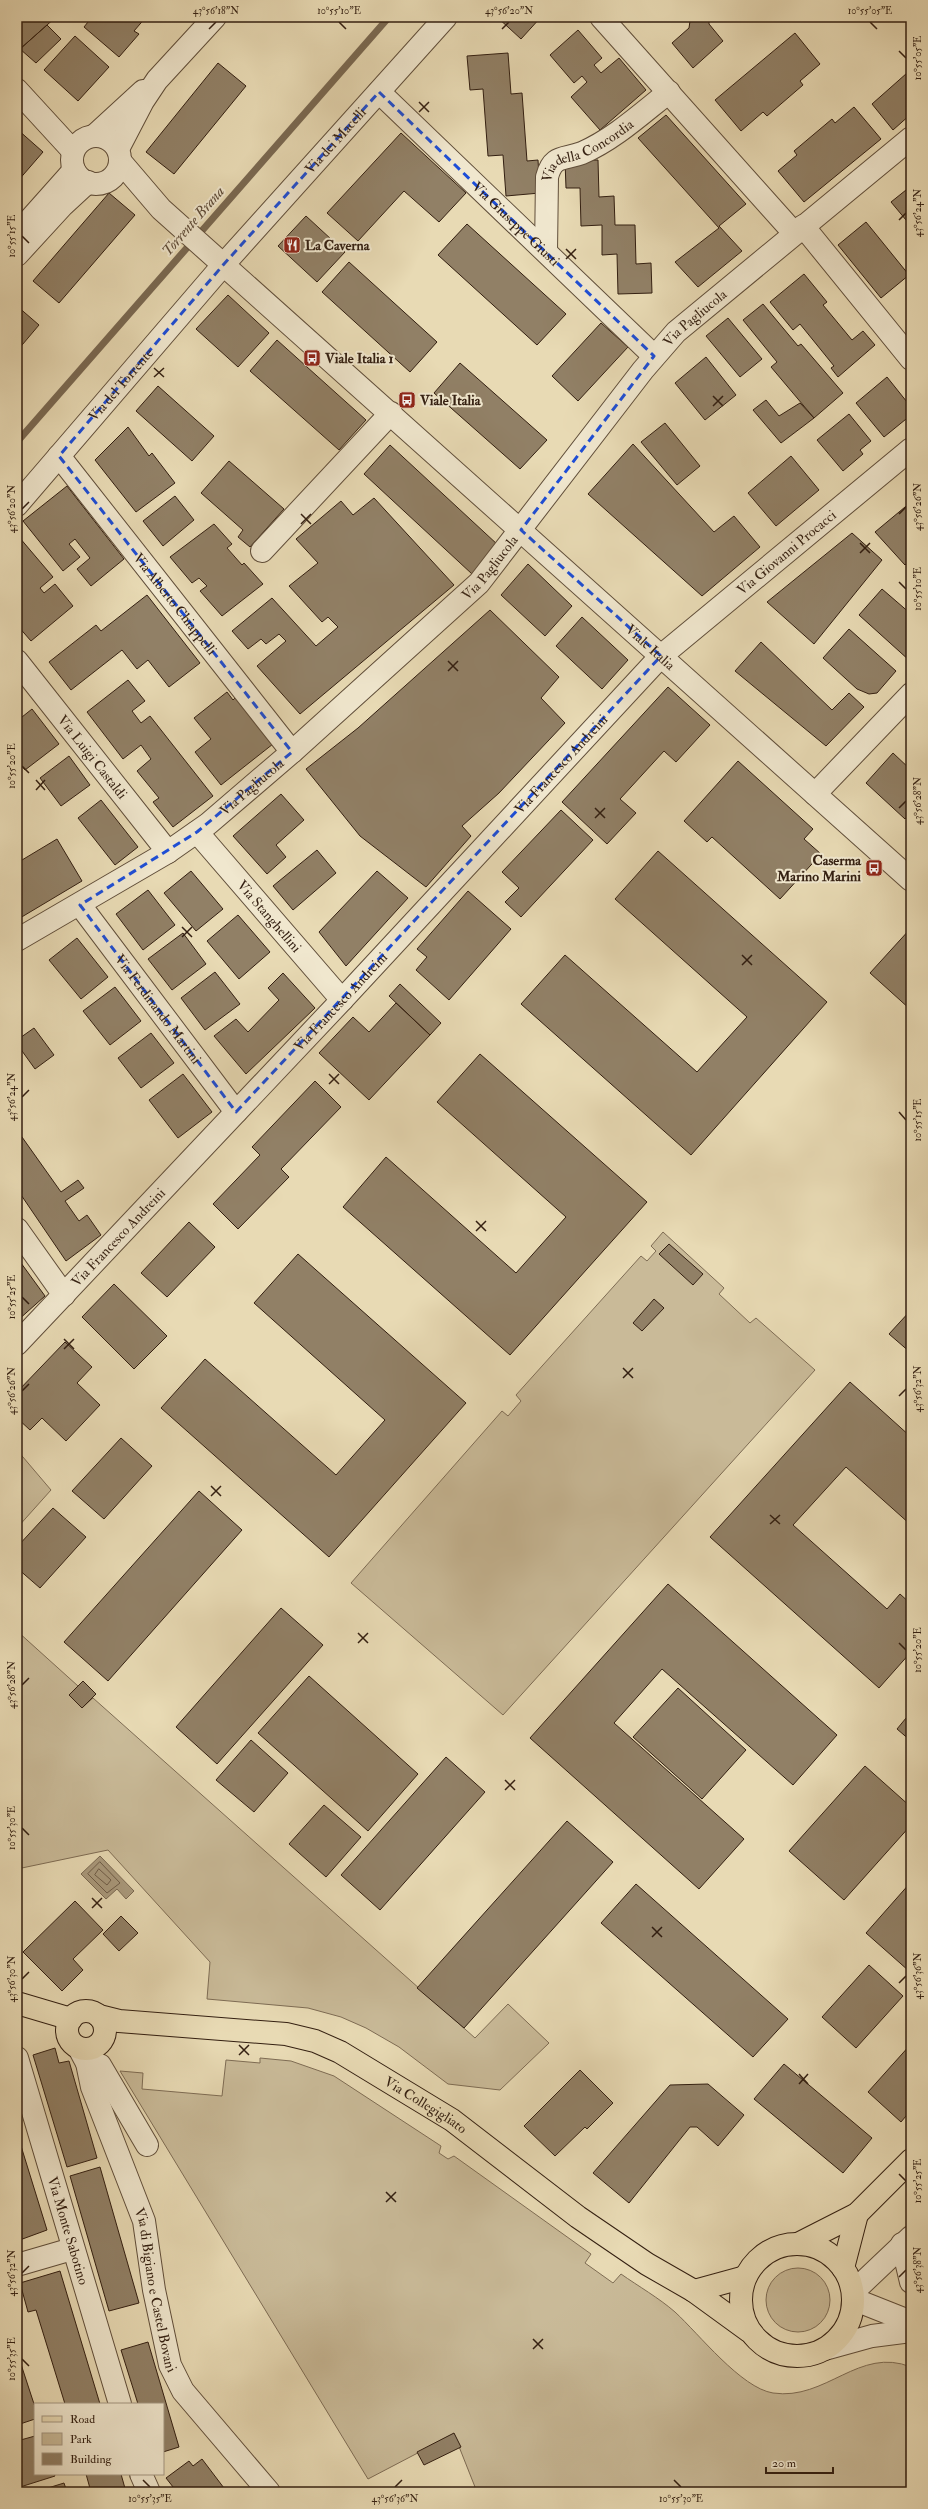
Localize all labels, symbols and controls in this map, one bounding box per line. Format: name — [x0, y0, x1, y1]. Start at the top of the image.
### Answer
text: 43°56'18"N — [193, 5, 239, 17]
text: 10°55'10"E — [317, 5, 361, 17]
text: 43°56'20"N — [485, 5, 533, 17]
text: 10°55'05"E — [848, 5, 892, 17]
text: 10°55'05"E — [912, 36, 924, 80]
street label: Via dei Macelli — [301, 104, 370, 177]
street label: Via della Concordia — [538, 116, 637, 184]
street label: Via Giuseppe Giusti — [469, 178, 563, 270]
water label: Torrente Brana — [158, 183, 229, 260]
text: 43°56'24"N — [912, 189, 924, 237]
text: 10°55'15"E — [6, 214, 18, 258]
restaurant icon: La Caverna — [282, 235, 302, 255]
place label: La Caverna — [305, 237, 371, 254]
street label: Via Pagliucola — [660, 286, 731, 350]
street label: Via del Torrente — [85, 345, 157, 425]
bus stop icon: Viale Italia 1 — [302, 348, 322, 368]
place label: Viale Italia 1 — [324, 350, 393, 367]
bus stop icon: Viale Italia — [397, 390, 417, 410]
place label: Viale Italia — [419, 392, 482, 409]
text: 43°56'26"N — [912, 483, 924, 531]
text: 43°56'20"N — [6, 485, 18, 533]
street label: Via Giovanni Procacci — [734, 507, 840, 599]
street label: Via Pagliucola — [458, 532, 522, 604]
street label: Via Alberto Chiappelli — [130, 550, 220, 659]
text: 10°55'10"E — [912, 567, 924, 611]
street label: Viale Italia — [622, 621, 679, 674]
street label: Via Francesco Andreini — [511, 711, 612, 818]
street label: Via Luigi Castaldi — [54, 712, 131, 803]
text: 10°55'20"E — [6, 743, 18, 789]
street label: Via Pagliucola — [216, 755, 288, 819]
text: 43°56'28"N — [912, 777, 924, 825]
place label: Caserma Marino Marini — [776, 852, 862, 885]
bus stop icon: Caserma Marino Marini — [864, 858, 884, 878]
street label: Via Stanghellini — [233, 877, 305, 956]
street label: Via Francesco Andreini — [290, 949, 391, 1055]
street label: Via Ferdinando Martini — [111, 951, 205, 1067]
text: 43°56'24"N — [6, 1073, 18, 1121]
text: 10°55'15"E — [912, 1098, 924, 1142]
street label: Via Francesco Andreini — [68, 1184, 169, 1290]
text: 10°55'25"E — [6, 1275, 18, 1319]
text: 43°56'32"N — [912, 1365, 924, 1412]
text: 43°56'26"N — [6, 1367, 18, 1415]
text: 10°55'20"E — [912, 1627, 924, 1673]
text: 43°56'28"N — [6, 1661, 18, 1709]
text: 10°55'30"E — [6, 1806, 18, 1850]
text: 43°56'36"N — [912, 1953, 924, 1999]
text: 43°56'30"N — [6, 1955, 18, 2003]
street label: Via Collegigliato — [381, 2073, 470, 2138]
text: 10°55'25"E — [912, 2159, 924, 2203]
street label: Via Monte Sabotino — [44, 2174, 92, 2287]
street label: Via di Bigiano e Castel Bovani — [131, 2205, 180, 2375]
text: 43°56'38"N — [912, 2247, 924, 2293]
text: 43°56'32"N — [6, 2249, 18, 2296]
text: 10°55'35"E — [6, 2337, 18, 2381]
legend — [34, 2403, 164, 2475]
text: Road — [70, 2412, 95, 2427]
text: Park — [70, 2432, 92, 2447]
scale bar — [766, 2449, 833, 2475]
text: Building — [70, 2452, 113, 2467]
text: 20 m — [772, 2456, 797, 2471]
text: 10°55'35"E — [128, 2493, 172, 2505]
text: 43°56'36"N — [372, 2493, 419, 2505]
text: 10°55'30"E — [659, 2493, 703, 2505]

